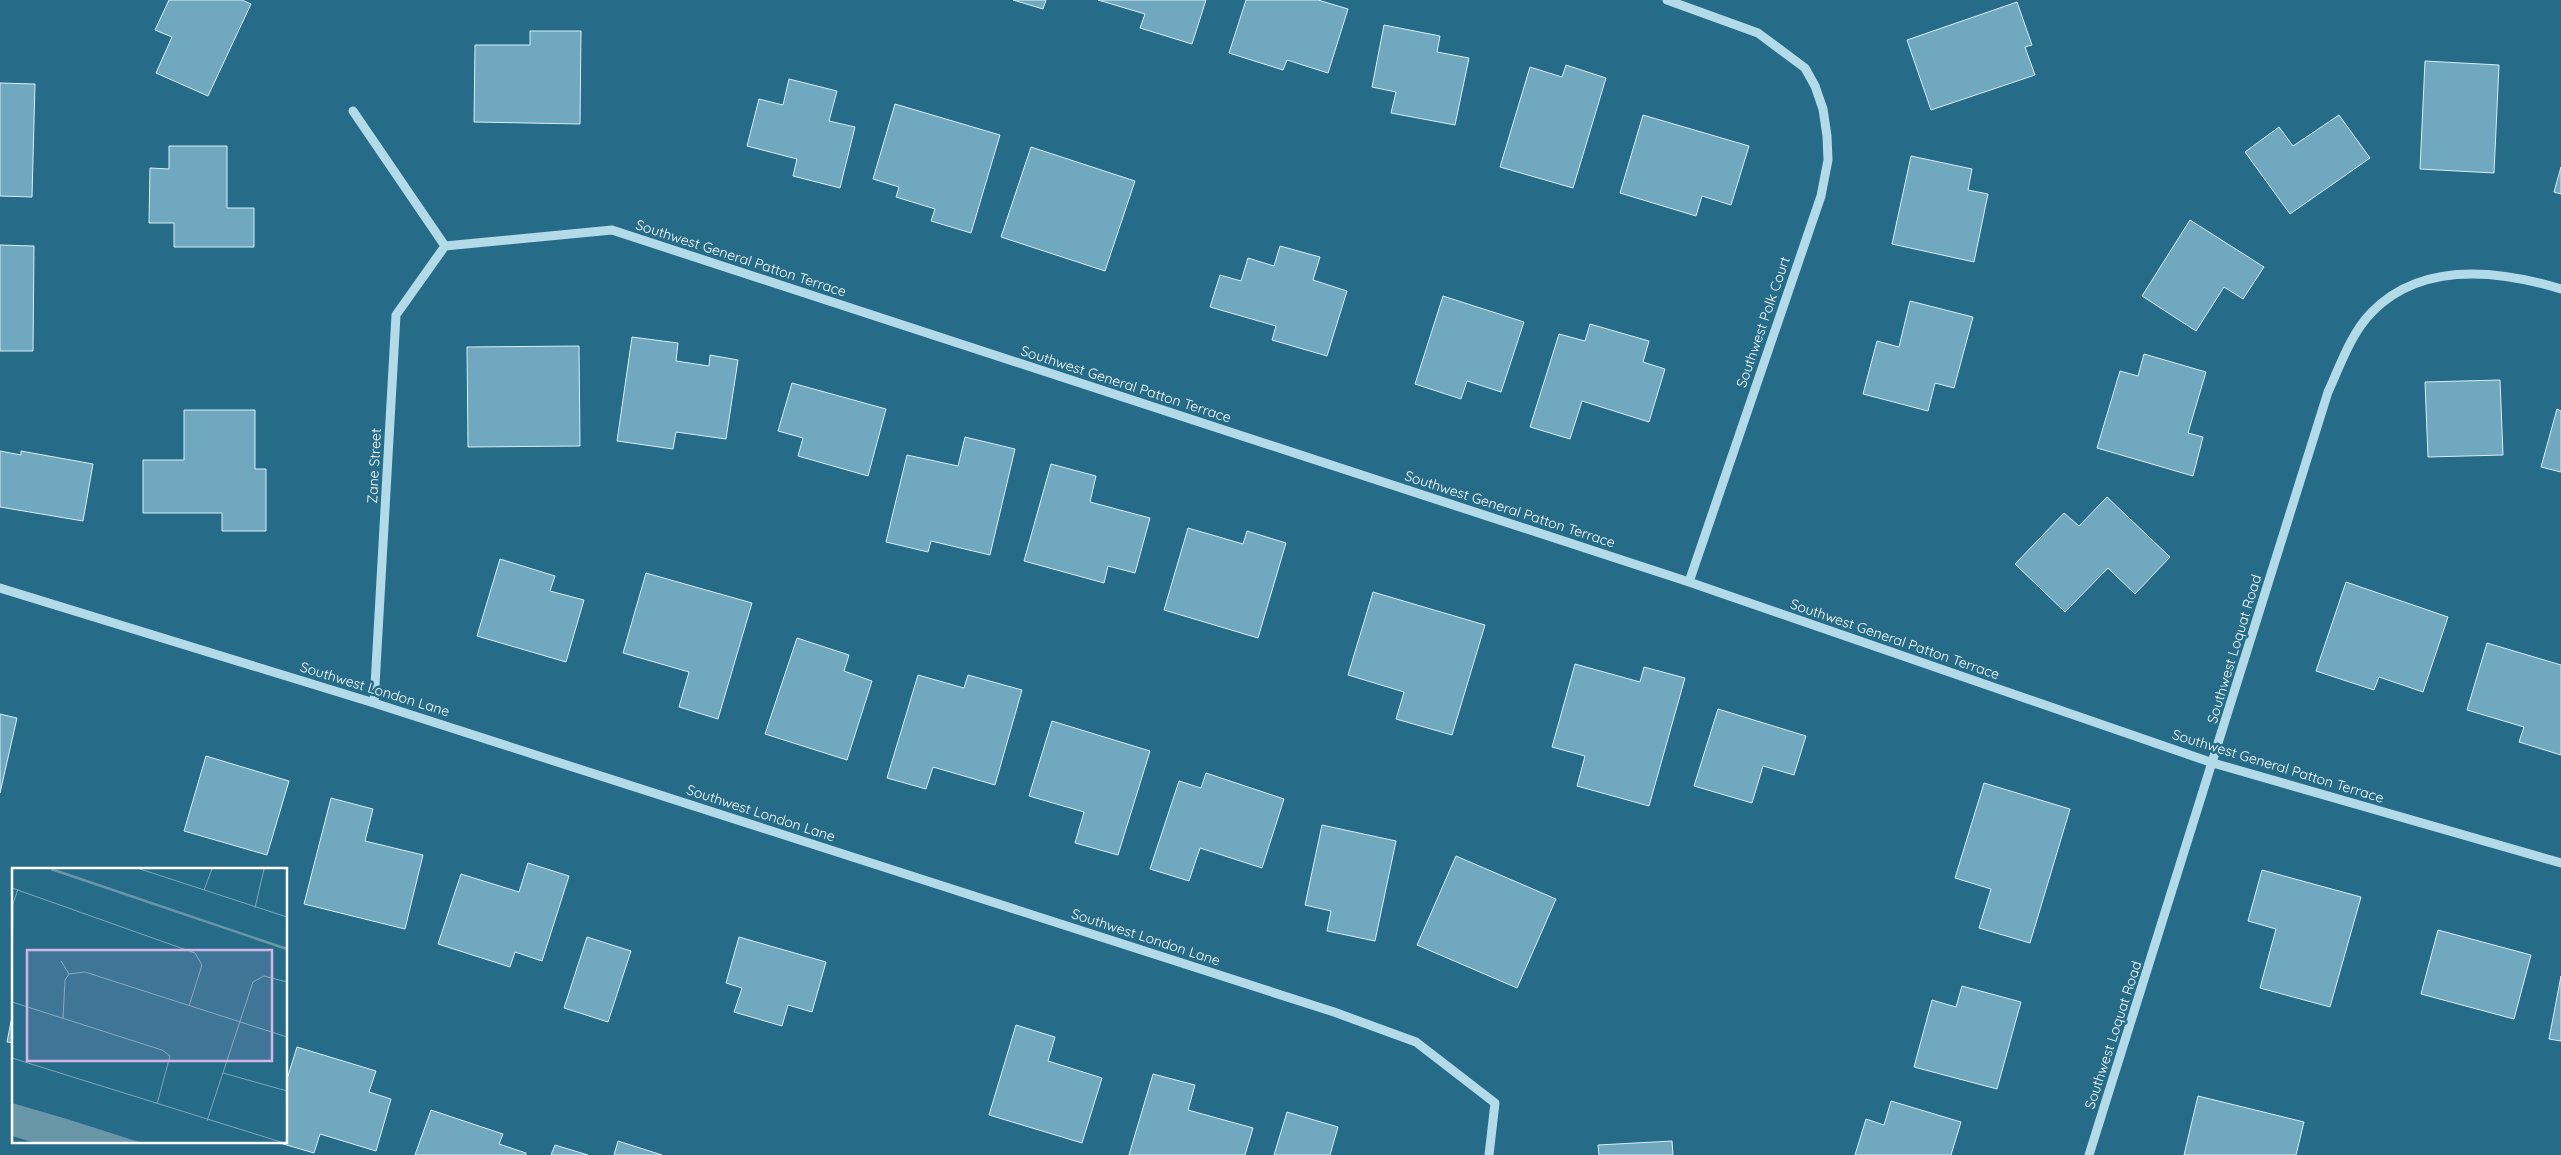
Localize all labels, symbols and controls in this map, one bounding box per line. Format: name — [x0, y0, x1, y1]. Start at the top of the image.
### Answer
street label: Southwest General Patton Terrace — [633, 215, 849, 301]
street label: Southwest Polk Court — [1732, 254, 1794, 390]
street label: Southwest General Patton Terrace — [1018, 341, 1234, 427]
street label: Zane Street — [363, 428, 385, 504]
street label: Southwest General Patton Terrace — [1402, 466, 1618, 552]
street label: Southwest Loquat Road — [2203, 572, 2265, 726]
street label: Southwest General Patton Terrace — [1788, 595, 2002, 683]
street label: Southwest London Lane — [298, 658, 452, 720]
street label: Southwest General Patton Terrace — [2170, 725, 2386, 807]
street label: Southwest London Lane — [684, 780, 838, 846]
inset map — [12, 868, 288, 1142]
street label: Southwest London Lane — [1069, 904, 1223, 970]
street label: Southwest Loquat Road — [2081, 959, 2145, 1111]

